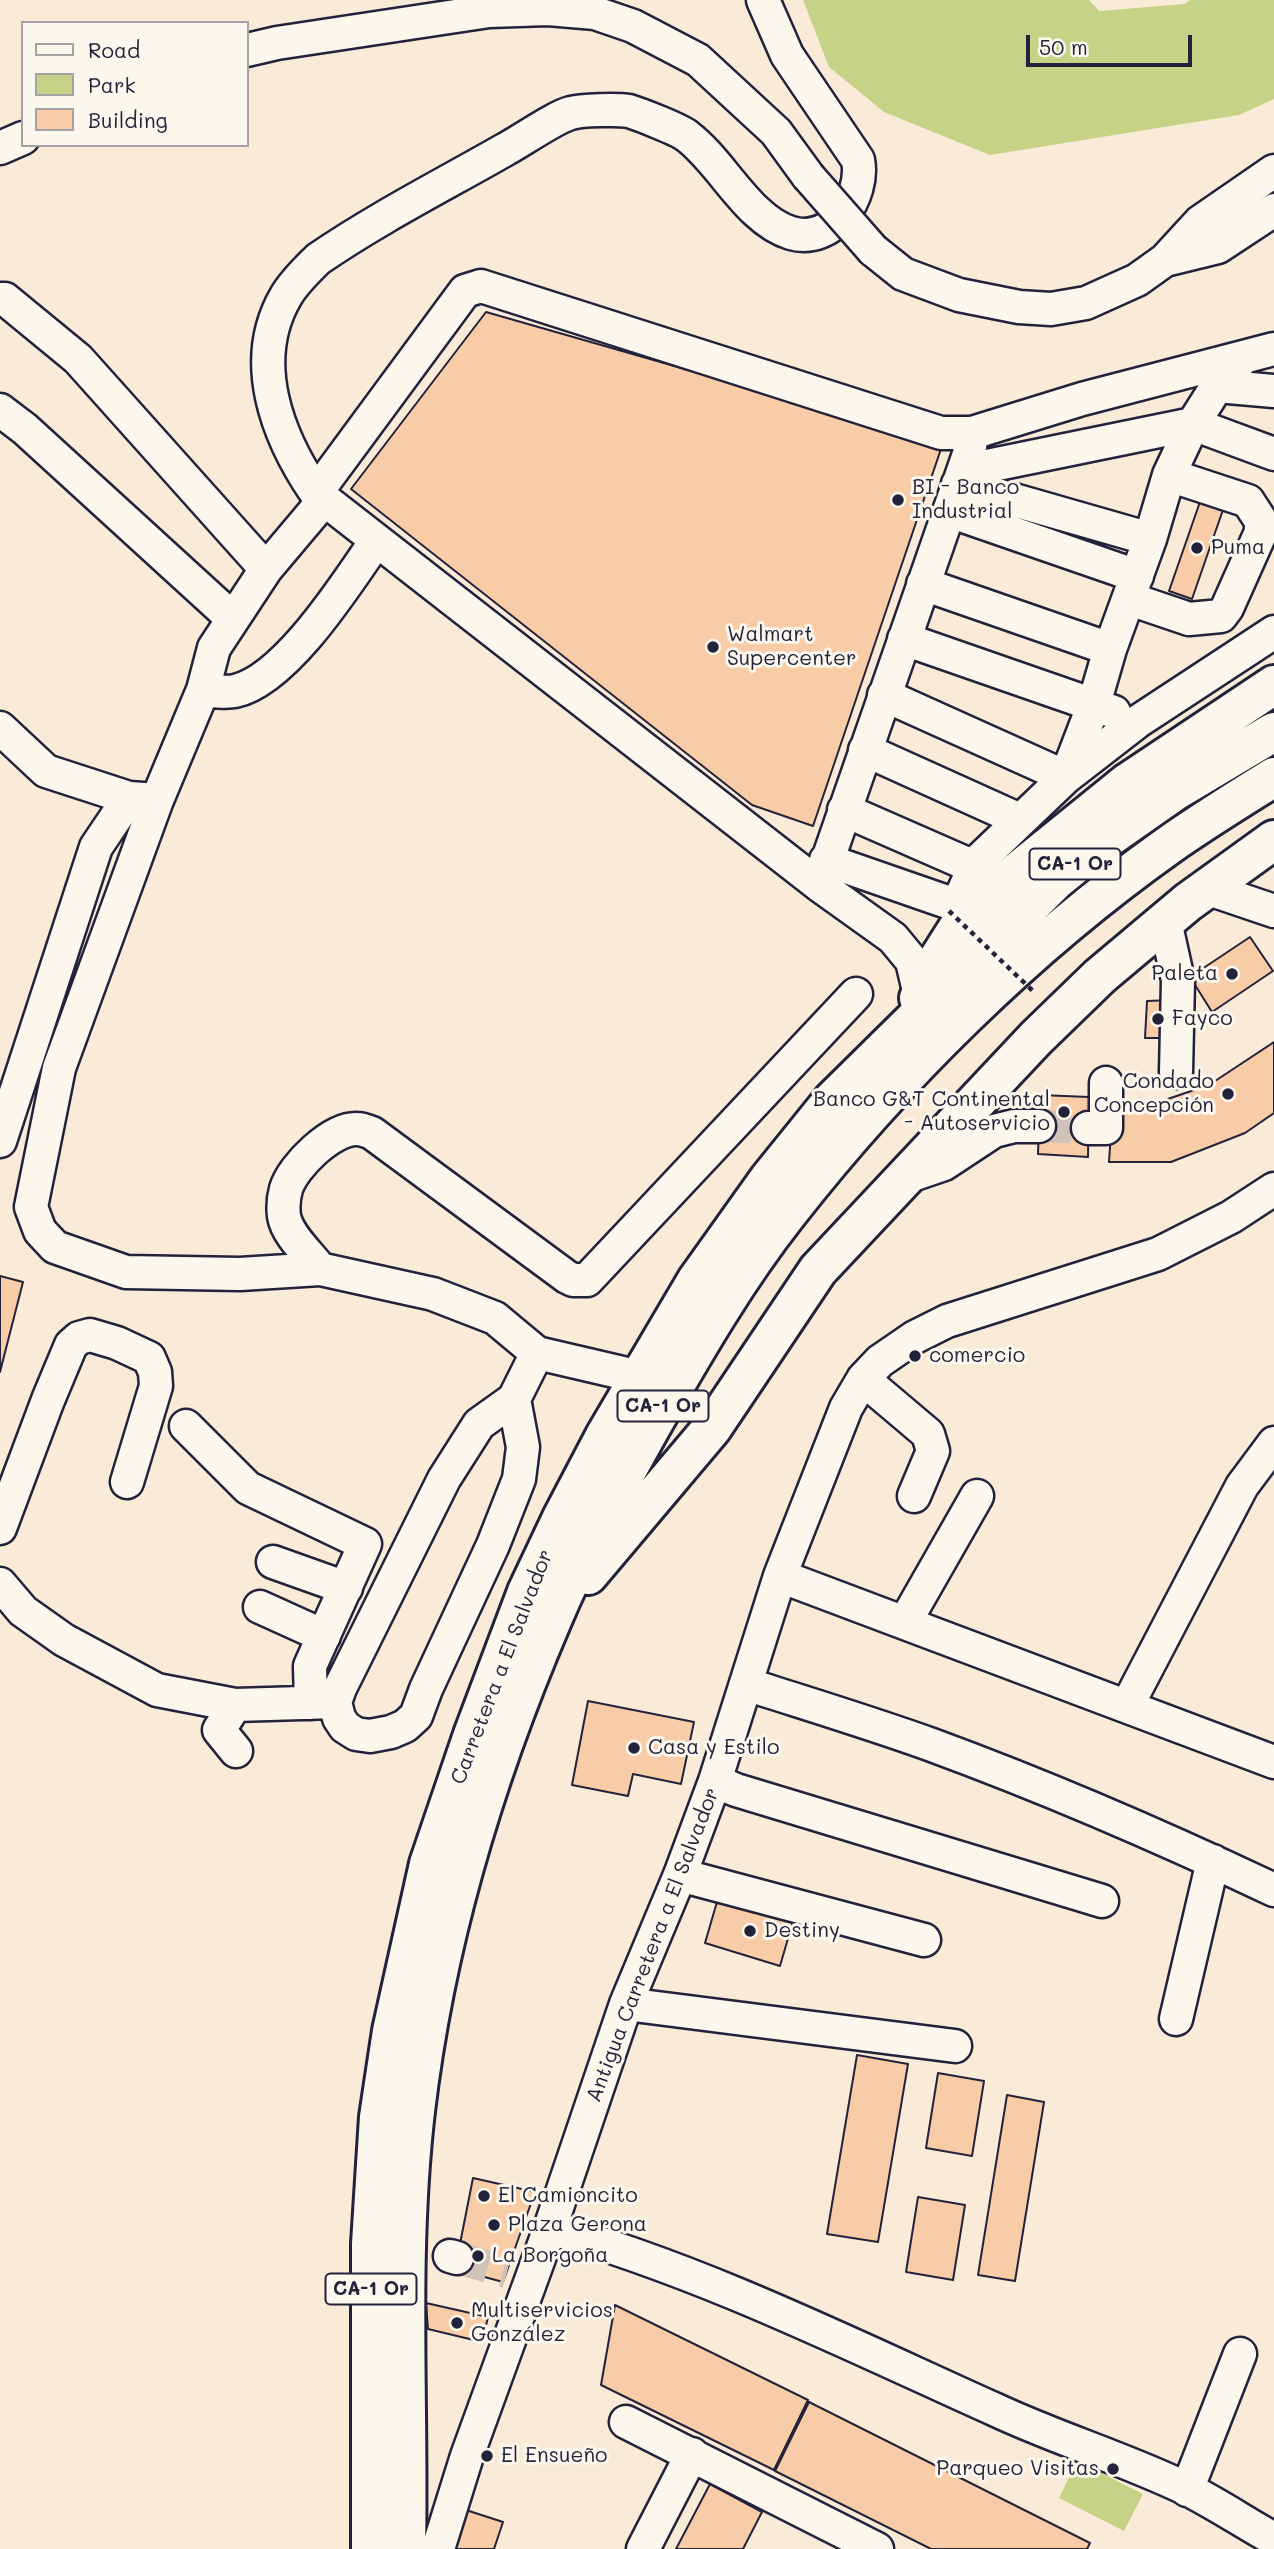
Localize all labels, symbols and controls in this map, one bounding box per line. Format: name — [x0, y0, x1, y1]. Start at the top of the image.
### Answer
legend — [21, 21, 248, 147]
scale bar — [1029, 21, 1195, 65]
text: 50 m — [1039, 33, 1088, 60]
text: Road — [88, 36, 140, 63]
text: Park — [88, 71, 136, 98]
text: Building — [88, 106, 168, 133]
place label: BI - Banco Industrial — [912, 475, 1019, 525]
marker: BI - Banco Industrial — [890, 492, 906, 508]
place label: Puma — [1211, 535, 1265, 561]
marker: Puma — [1189, 540, 1205, 556]
place label: Walmart Supercenter — [727, 622, 857, 672]
marker: Walmart Supercenter — [705, 639, 721, 655]
road number: CA-1 Or — [1030, 848, 1120, 880]
place label: Paleta — [1151, 961, 1218, 987]
marker: Paleta — [1224, 966, 1240, 982]
place label: Fayco — [1172, 1006, 1233, 1032]
marker: Fayco — [1150, 1011, 1166, 1027]
place label: Condado Concepción — [1094, 1069, 1214, 1119]
marker: Condado Concepción — [1220, 1086, 1236, 1102]
place label: Banco G&T Continental - Autoservicio — [813, 1087, 1050, 1137]
marker: Banco G&T Continental - Autoservicio — [1056, 1104, 1072, 1120]
place label: comercio — [929, 1343, 1025, 1369]
marker: comercio — [907, 1348, 923, 1364]
road number: CA-1 Or — [618, 1390, 708, 1422]
street label: Carretera a El Salvador — [446, 1546, 558, 1788]
place label: Casa y Estilo — [648, 1735, 779, 1761]
marker: Casa y Estilo — [626, 1740, 642, 1756]
street label: Antigua Carretera a El Salvador — [581, 1784, 725, 2106]
place label: Destiny — [764, 1918, 840, 1944]
marker: Destiny — [742, 1923, 758, 1939]
place label: El Camioncito — [498, 2183, 638, 2209]
marker: El Camioncito — [476, 2188, 492, 2204]
place label: Plaza Gerona — [508, 2212, 647, 2238]
marker: Plaza Gerona — [486, 2217, 502, 2233]
place label: La Borgoña — [492, 2243, 608, 2269]
marker: La Borgoña — [470, 2248, 486, 2264]
road number: CA-1 Or — [326, 2274, 416, 2304]
place label: Multiservicios González — [471, 2298, 613, 2348]
marker: Multiservicios González — [449, 2315, 465, 2331]
place label: El Ensueño — [501, 2443, 607, 2469]
marker: El Ensueño — [479, 2448, 495, 2464]
place label: Parqueo Visitas — [936, 2456, 1099, 2482]
marker: Parqueo Visitas — [1105, 2461, 1121, 2477]

